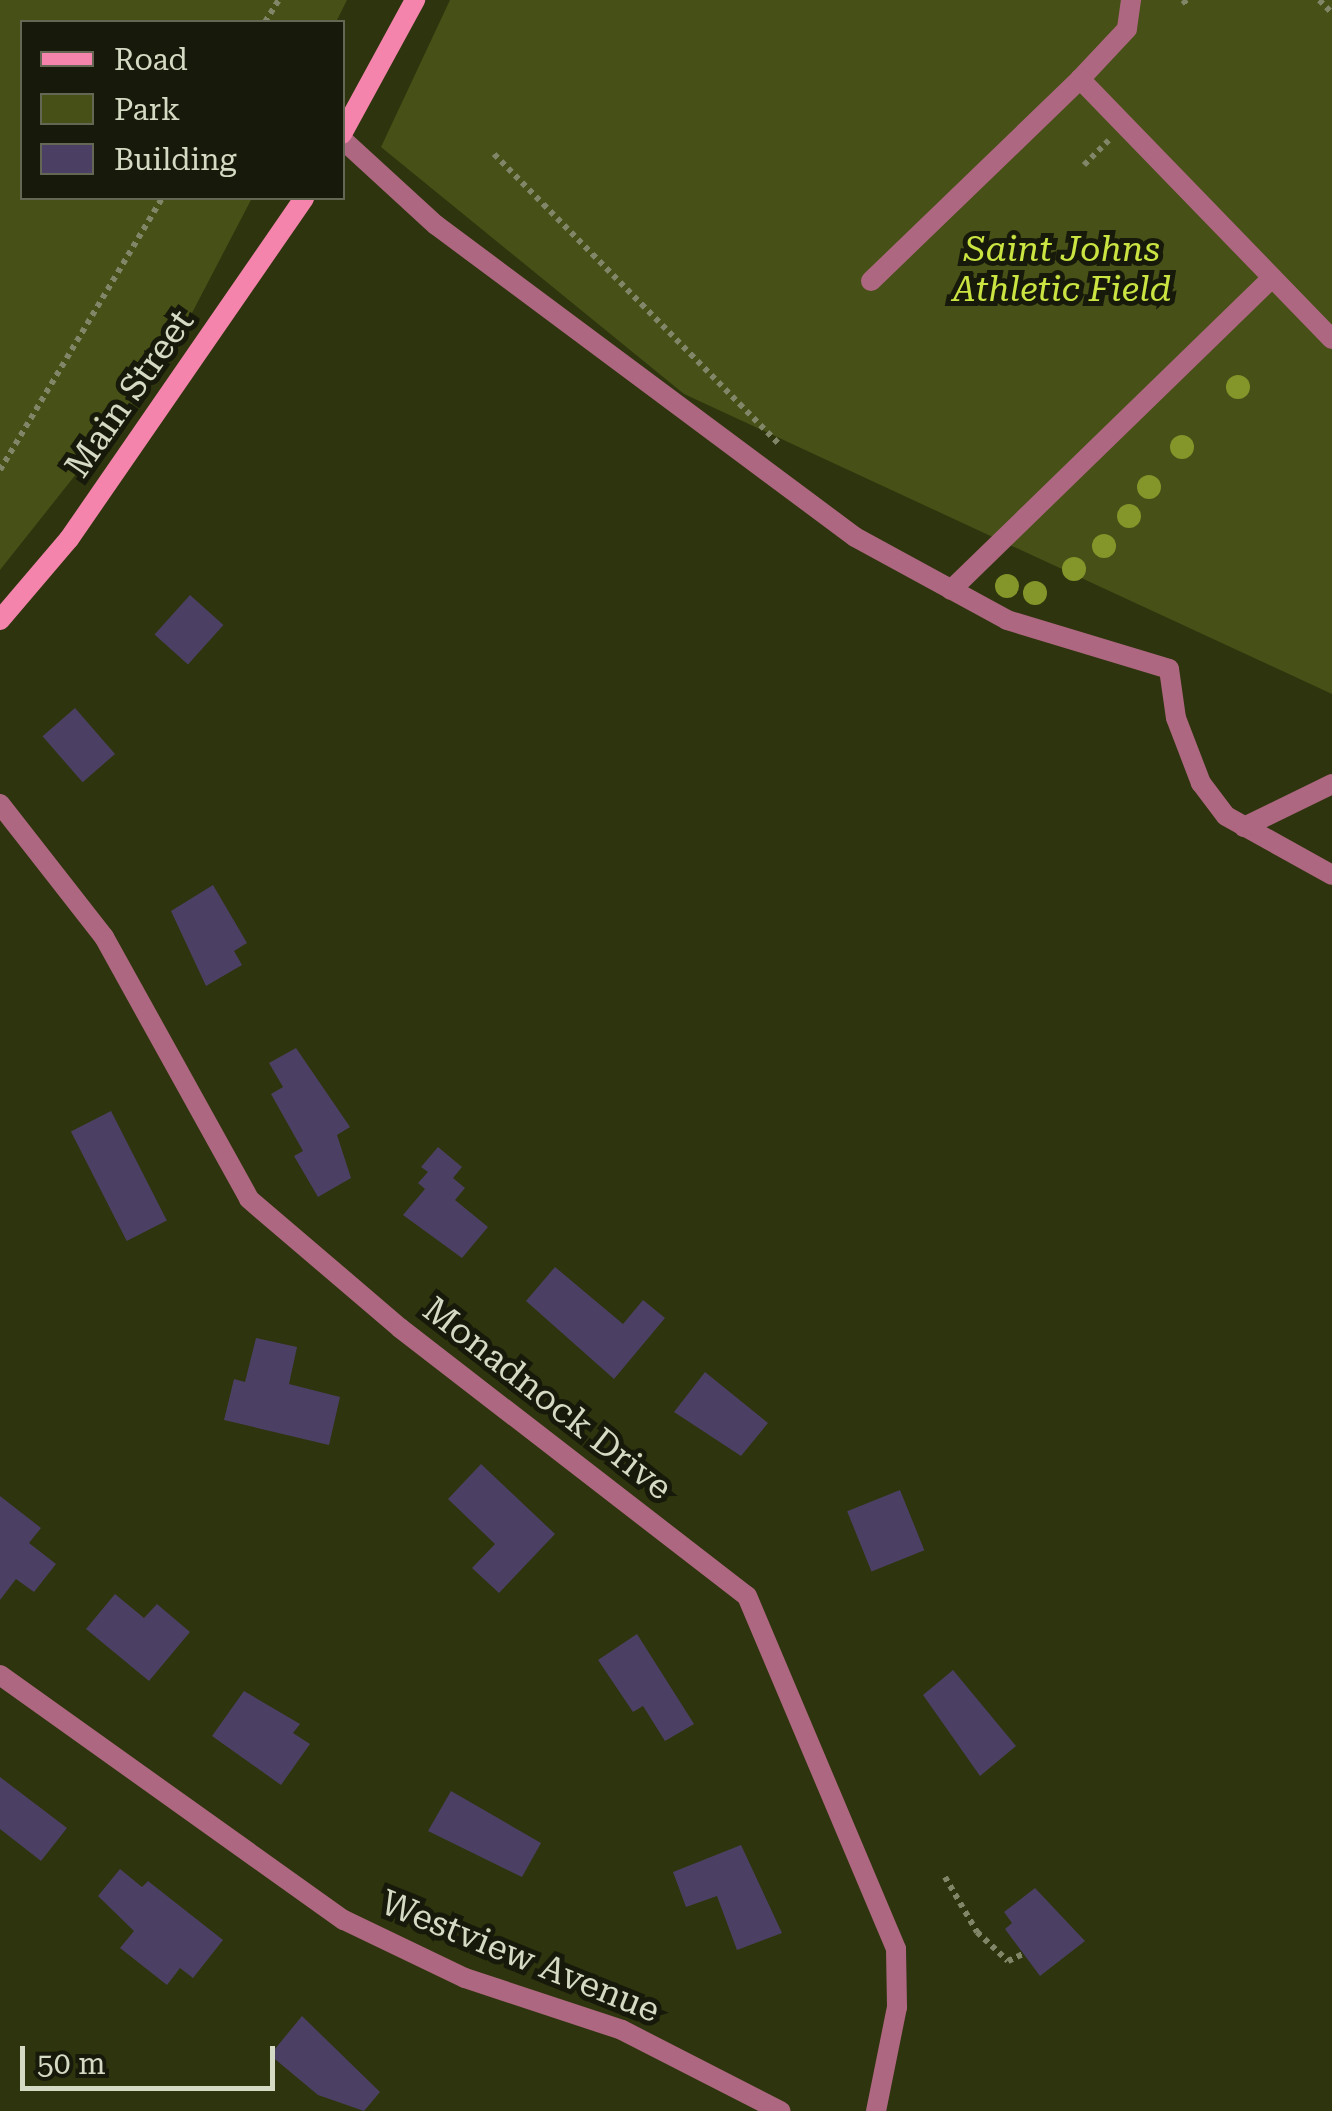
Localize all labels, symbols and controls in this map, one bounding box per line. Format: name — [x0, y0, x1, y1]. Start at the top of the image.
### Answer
legend — [20, 20, 345, 200]
text: Road — [114, 42, 188, 77]
text: Park — [114, 92, 180, 127]
text: Building — [114, 142, 237, 177]
park label: Saint Johns Athletic Field — [953, 229, 1171, 311]
street label: Main Street — [57, 302, 203, 486]
street label: Monadnock Drive — [414, 1289, 680, 1509]
street label: Westview Avenue — [375, 1882, 665, 2032]
scale bar — [25, 2026, 280, 2088]
text: 50 m — [37, 2046, 106, 2081]

